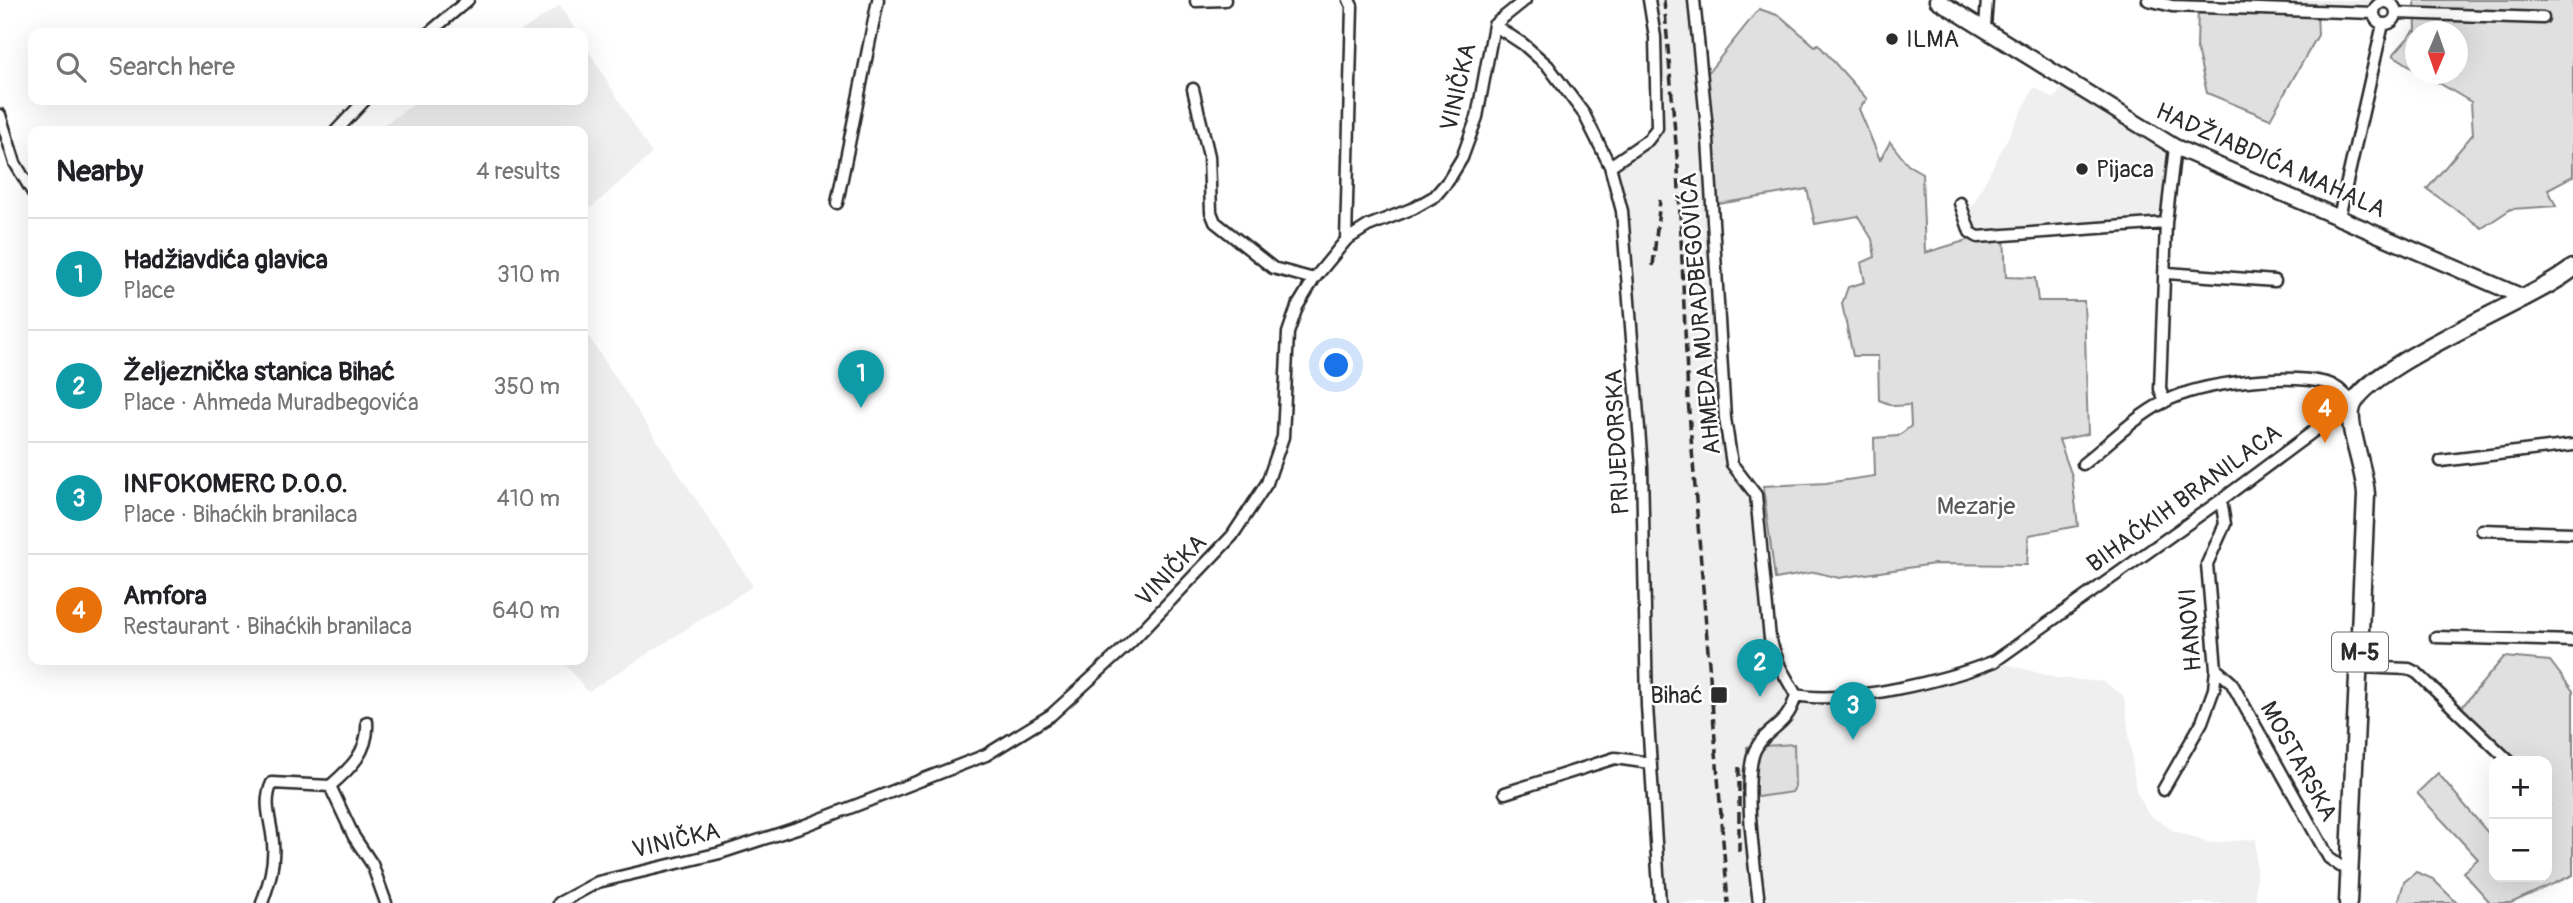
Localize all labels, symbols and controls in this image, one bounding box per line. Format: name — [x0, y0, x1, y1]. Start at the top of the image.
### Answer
north arrow — [2405, 21, 2468, 84]
place label: ILMA — [1906, 25, 1959, 54]
search box — [28, 28, 588, 105]
marker: ILMA — [1884, 31, 1900, 47]
street label: VINIČKA — [1434, 40, 1483, 134]
icon: search — [52, 48, 90, 86]
text: Search here — [108, 51, 235, 83]
street label: HADŽIABDIĆA MAHALA — [2151, 96, 2391, 224]
text: Nearby — [56, 153, 143, 190]
place label: Pijaca — [2096, 155, 2154, 184]
text: 4 results — [476, 157, 560, 186]
marker: Pijaca — [2074, 161, 2090, 177]
street label: AHMEDA MURADBEGOVIĆA — [1673, 172, 1727, 456]
text: Hadžiavdića glavica — [123, 244, 328, 276]
text: 1 — [75, 260, 84, 289]
text: 310 m — [497, 260, 560, 289]
text: Place — [123, 276, 175, 305]
your location — [1319, 348, 1353, 382]
pin: 1 — [838, 350, 884, 408]
text: Željeznička stanica Bihać — [123, 356, 395, 388]
street label: PRIJEDORSKA — [1599, 368, 1636, 516]
text: 2 — [73, 372, 85, 401]
text: 350 m — [494, 372, 560, 401]
pin: 4 — [2302, 385, 2348, 443]
text: Place · Ahmeda Muradbegovića — [123, 388, 419, 417]
street label: BIHAĆKIH BRANILACA — [2081, 417, 2287, 579]
text: INFOKOMERC D.O.O. — [123, 468, 348, 500]
text: 3 — [73, 484, 85, 513]
text: 410 m — [497, 484, 560, 513]
park label: Mezarje — [1937, 492, 2016, 521]
text: Place · Bihaćkih branilaca — [123, 500, 357, 529]
street label: VINIČKA — [1130, 528, 1213, 612]
text: Amfora — [123, 580, 207, 612]
street label: HANOVI — [2173, 587, 2208, 673]
text: 4 — [72, 596, 86, 625]
text: 640 m — [492, 596, 560, 625]
text: Restaurant · Bihaćkih branilaca — [123, 612, 412, 641]
road number: M-5 — [2332, 632, 2388, 672]
pin: 2 — [1737, 639, 1783, 697]
place label: Bihać — [1650, 681, 1703, 710]
pin: 3 — [1830, 682, 1876, 740]
marker: Bihać — [1709, 685, 1729, 705]
street label: MOSTARSKA — [2254, 696, 2343, 826]
map controls — [2489, 756, 2552, 882]
button: + — [2489, 756, 2552, 819]
street label: VINIČKA — [629, 816, 723, 865]
button: − — [2489, 819, 2552, 882]

